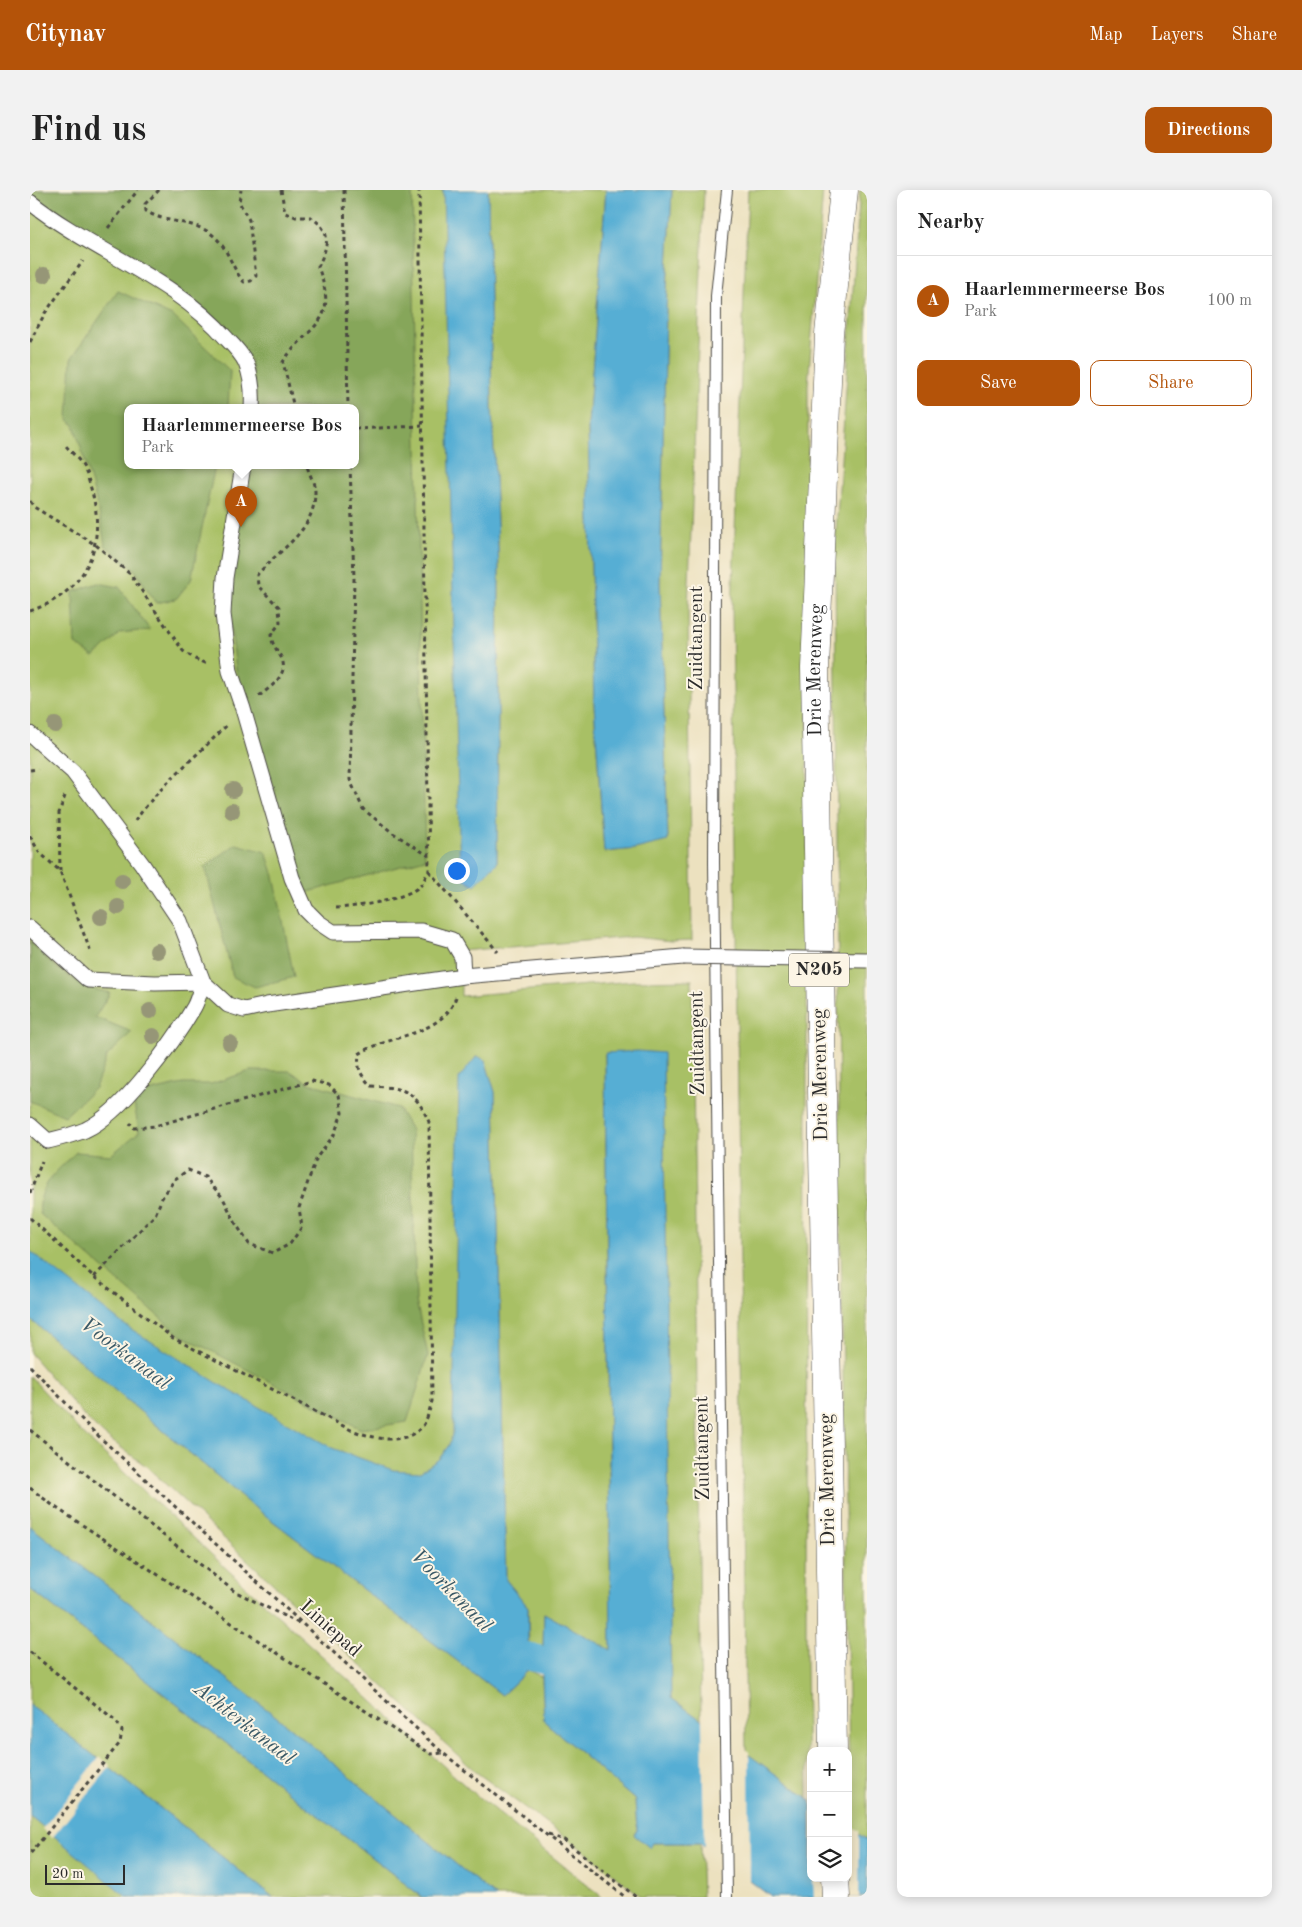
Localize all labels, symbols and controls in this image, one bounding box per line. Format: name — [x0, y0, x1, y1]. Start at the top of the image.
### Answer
text: Citynav — [25, 23, 106, 47]
text: Map — [1089, 26, 1123, 44]
text: Layers — [1151, 26, 1203, 44]
text: Share — [1231, 26, 1277, 44]
button: Directions — [1145, 107, 1272, 153]
text: Find us — [30, 113, 146, 148]
text: Nearby — [917, 212, 985, 233]
text: Haarlemmermeerse Bos — [964, 281, 1165, 300]
text: A — [927, 293, 939, 309]
text: 100 m — [1207, 293, 1252, 309]
text: Park — [964, 304, 997, 320]
button: Save — [917, 360, 1080, 406]
button: Share — [1090, 360, 1252, 406]
popup — [124, 404, 359, 469]
text: Haarlemmermeerse Bos — [141, 417, 342, 436]
text: Park — [141, 440, 174, 456]
pin: A — [225, 486, 257, 527]
street label: Zuidtangent — [687, 585, 707, 691]
street label: Drie Merenweg — [805, 603, 828, 737]
your location — [444, 858, 470, 884]
road number: N205 — [789, 954, 849, 986]
street label: Zuidtangent — [687, 990, 709, 1096]
street label: Drie Merenweg — [810, 1008, 832, 1142]
water label: Voorkanaal — [76, 1314, 174, 1394]
street label: Zuidtangent — [692, 1395, 714, 1501]
street label: Drie Merenweg — [817, 1413, 839, 1547]
water label: Voorkanaal — [406, 1545, 496, 1637]
street label: Liniepad — [295, 1597, 365, 1661]
water label: Achterkanaal — [189, 1678, 298, 1770]
map controls — [807, 1747, 852, 1882]
button: + — [807, 1747, 852, 1792]
button: − — [807, 1792, 852, 1837]
button: layers — [807, 1837, 852, 1882]
scale bar — [45, 1862, 125, 1885]
text: 20 m — [52, 1867, 83, 1881]

